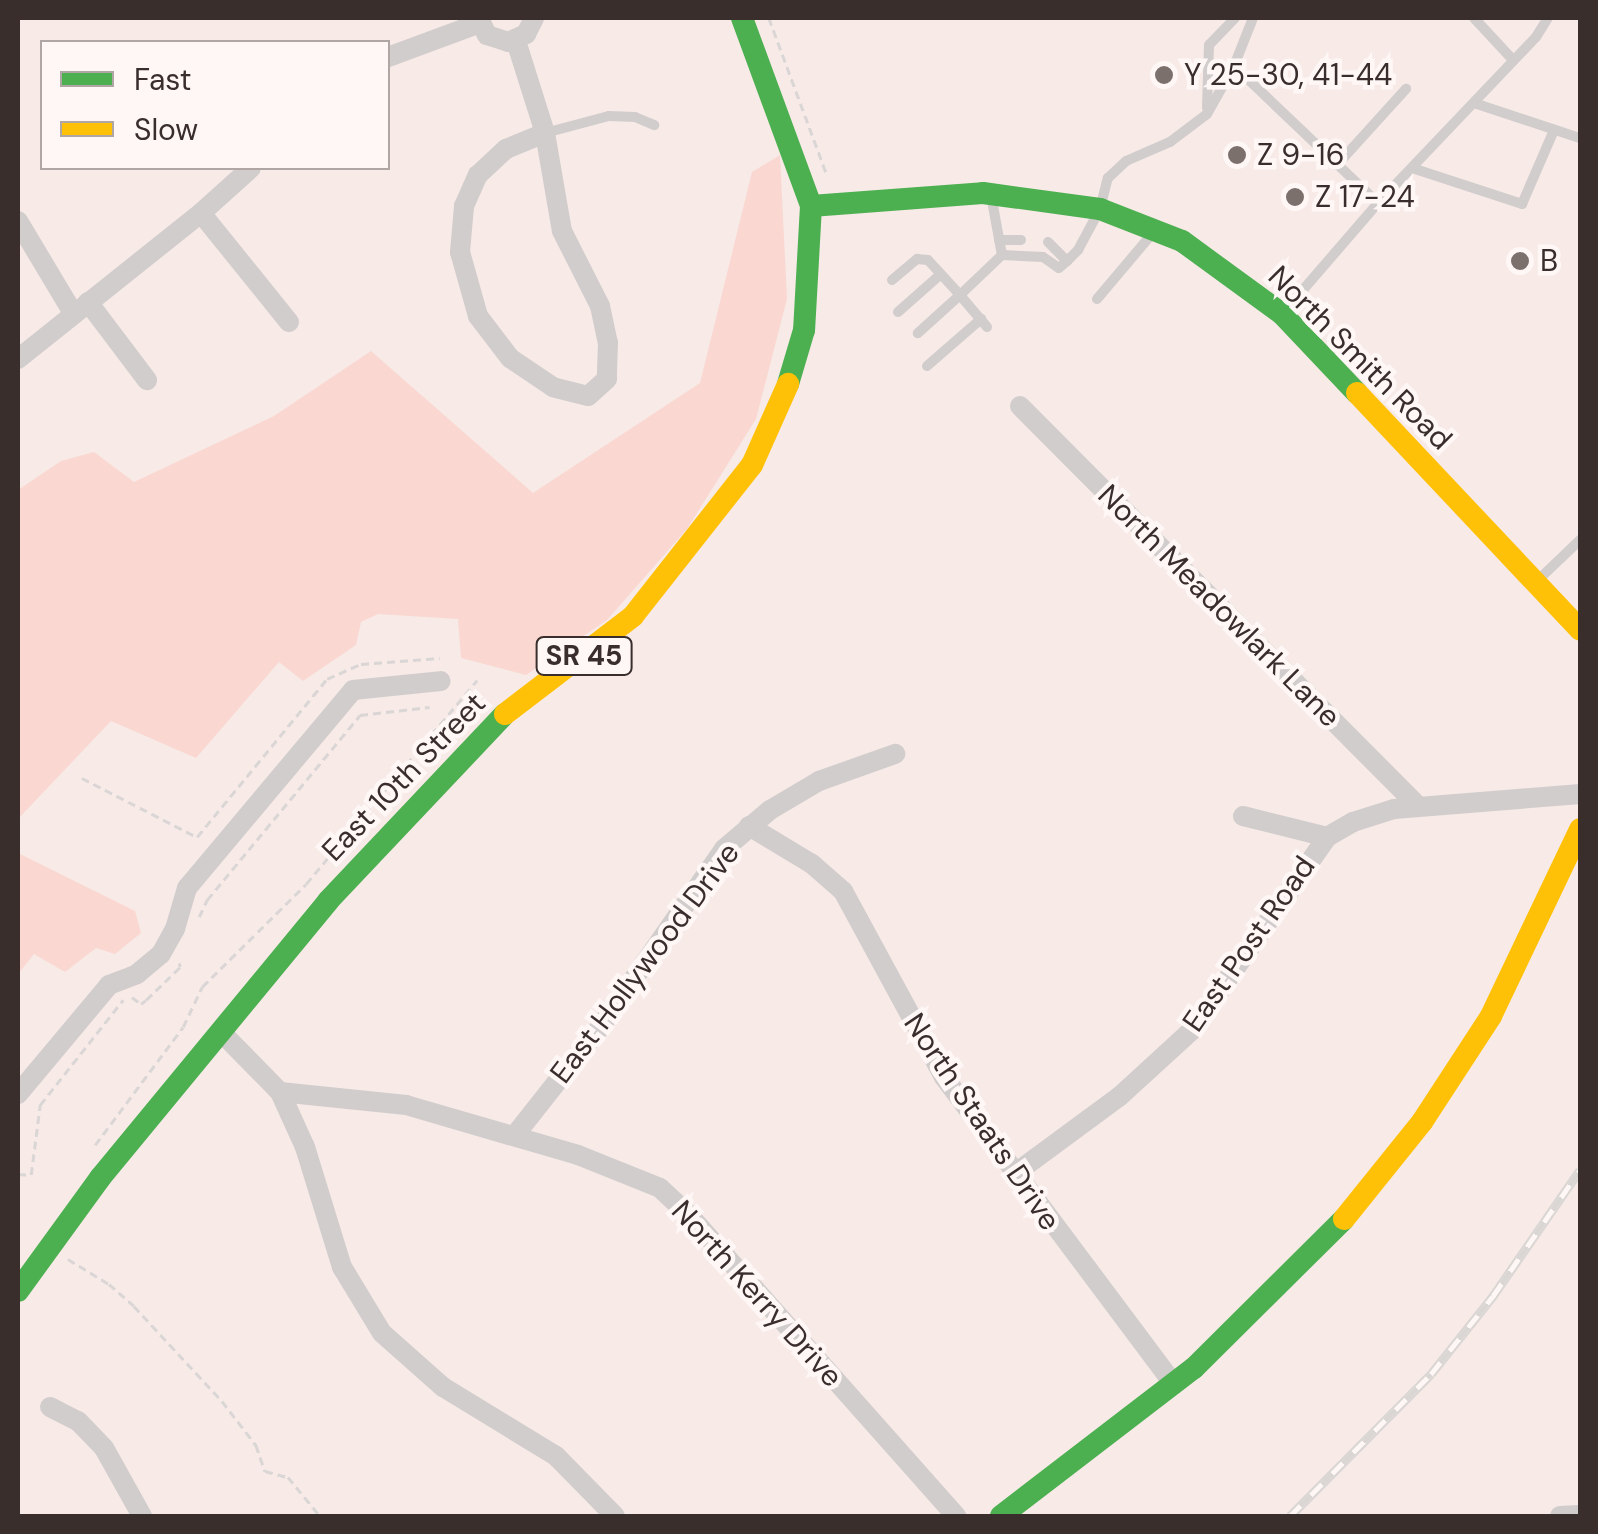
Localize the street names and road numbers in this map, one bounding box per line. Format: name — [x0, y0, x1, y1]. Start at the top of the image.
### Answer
street label: North Smith Road — [1261, 259, 1459, 457]
street label: North Meadowlark Lane — [1090, 477, 1348, 735]
road number: SR 45 — [534, 633, 634, 679]
street label: East 10th Street — [315, 686, 493, 868]
street label: East Hollywood Drive — [543, 836, 747, 1090]
street label: East Post Road — [1175, 849, 1323, 1039]
street label: North Staats Drive — [896, 1007, 1068, 1237]
street label: North Kerry Drive — [664, 1193, 850, 1395]

